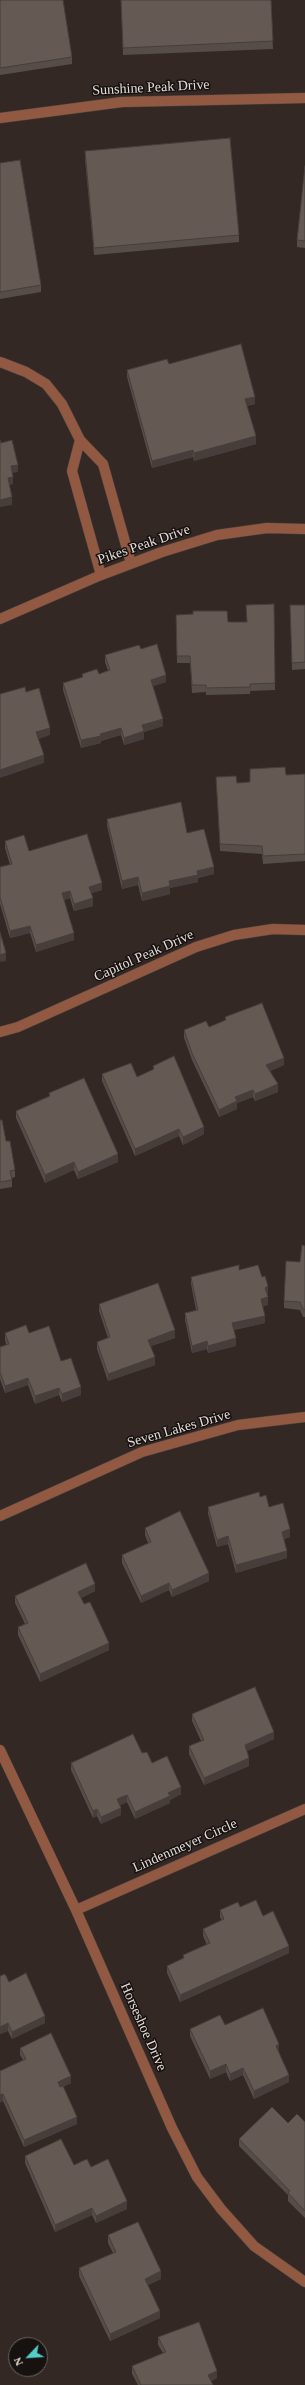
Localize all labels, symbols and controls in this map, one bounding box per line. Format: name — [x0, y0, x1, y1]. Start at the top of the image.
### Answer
street label: Sunshine Peak Drive — [92, 77, 210, 99]
street label: Pikes Peak Drive — [96, 521, 192, 569]
street label: Capitol Peak Drive — [92, 927, 196, 985]
street label: Seven Lakes Drive — [125, 1406, 233, 1452]
street label: Lindenmeyer Circle — [130, 1815, 240, 1877]
street label: Horseshoe Drive — [116, 1980, 170, 2074]
north arrow — [8, 2337, 48, 2377]
text: N — [11, 2356, 25, 2368]

